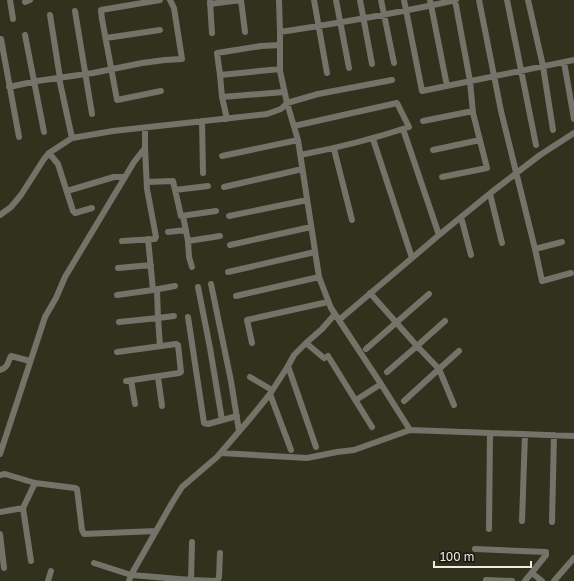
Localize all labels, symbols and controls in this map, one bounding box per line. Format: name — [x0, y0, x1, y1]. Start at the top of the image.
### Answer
scale bar — [434, 543, 531, 569]
text: 100 m — [440, 549, 474, 564]

